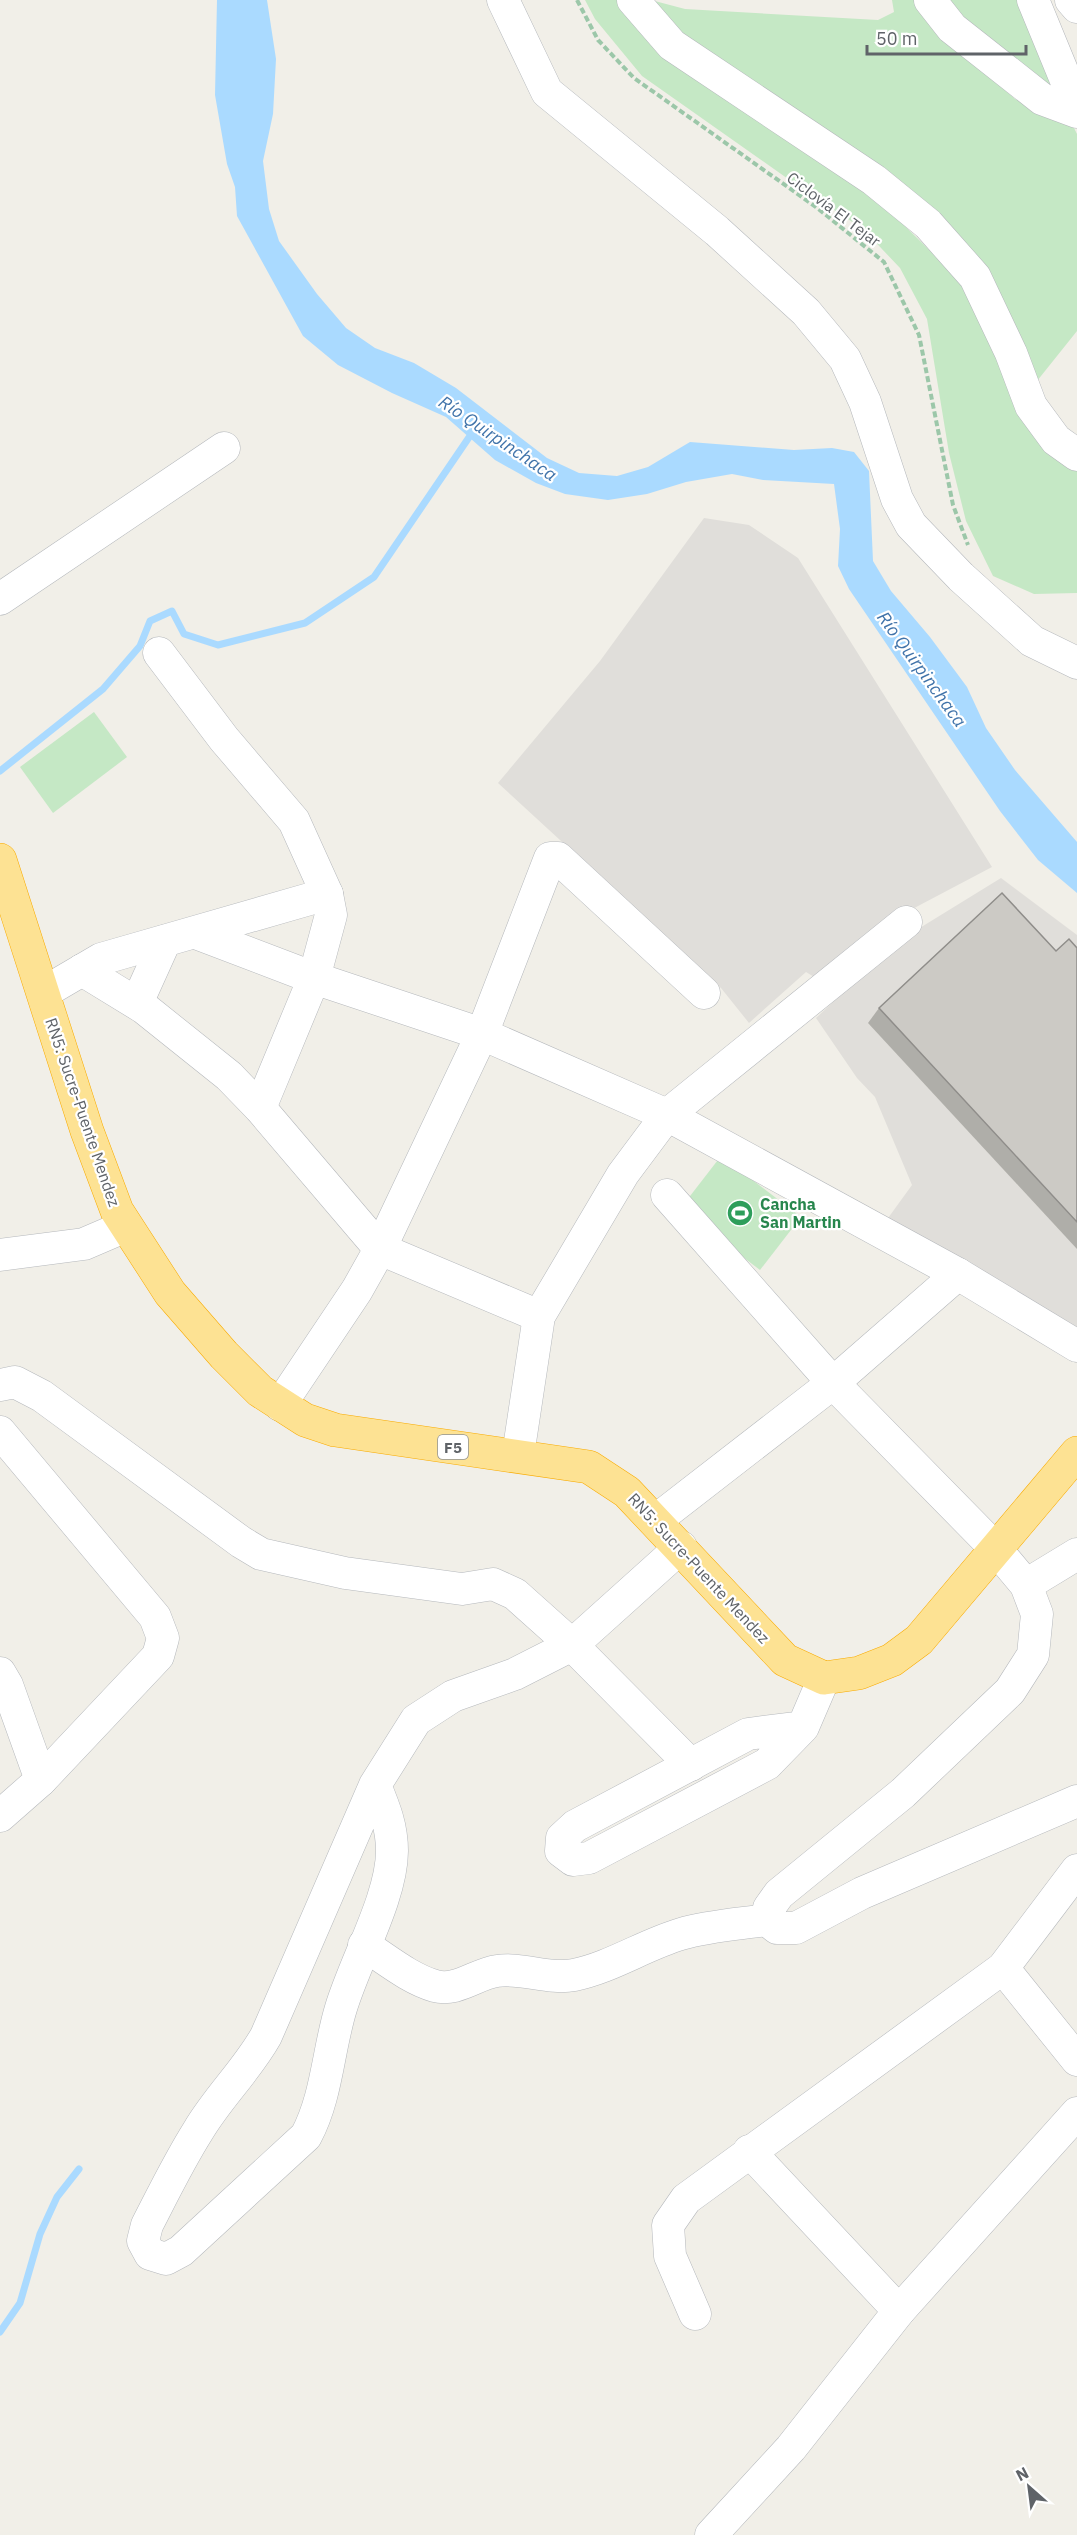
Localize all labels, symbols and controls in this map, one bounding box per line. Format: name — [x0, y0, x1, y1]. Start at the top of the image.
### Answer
scale bar — [867, 18, 1026, 56]
text: 50 m — [876, 27, 918, 50]
street label: Ciclovía El Tejar — [783, 167, 885, 251]
water label: Río Quirpinchaca — [435, 390, 561, 486]
water label: Río Quirpinchaca — [872, 607, 972, 731]
street label: RN5: Sucre-Puente Mendez — [41, 1015, 125, 1209]
place label: Cancha San Martin — [760, 1194, 841, 1232]
sports icon: Cancha San Martin — [725, 1198, 755, 1228]
road number: F5 — [438, 1435, 468, 1459]
street label: RN5: Sucre-Puente Mendez — [624, 1489, 774, 1647]
north arrow — [999, 2457, 1059, 2517]
text: N — [1012, 2462, 1032, 2485]

